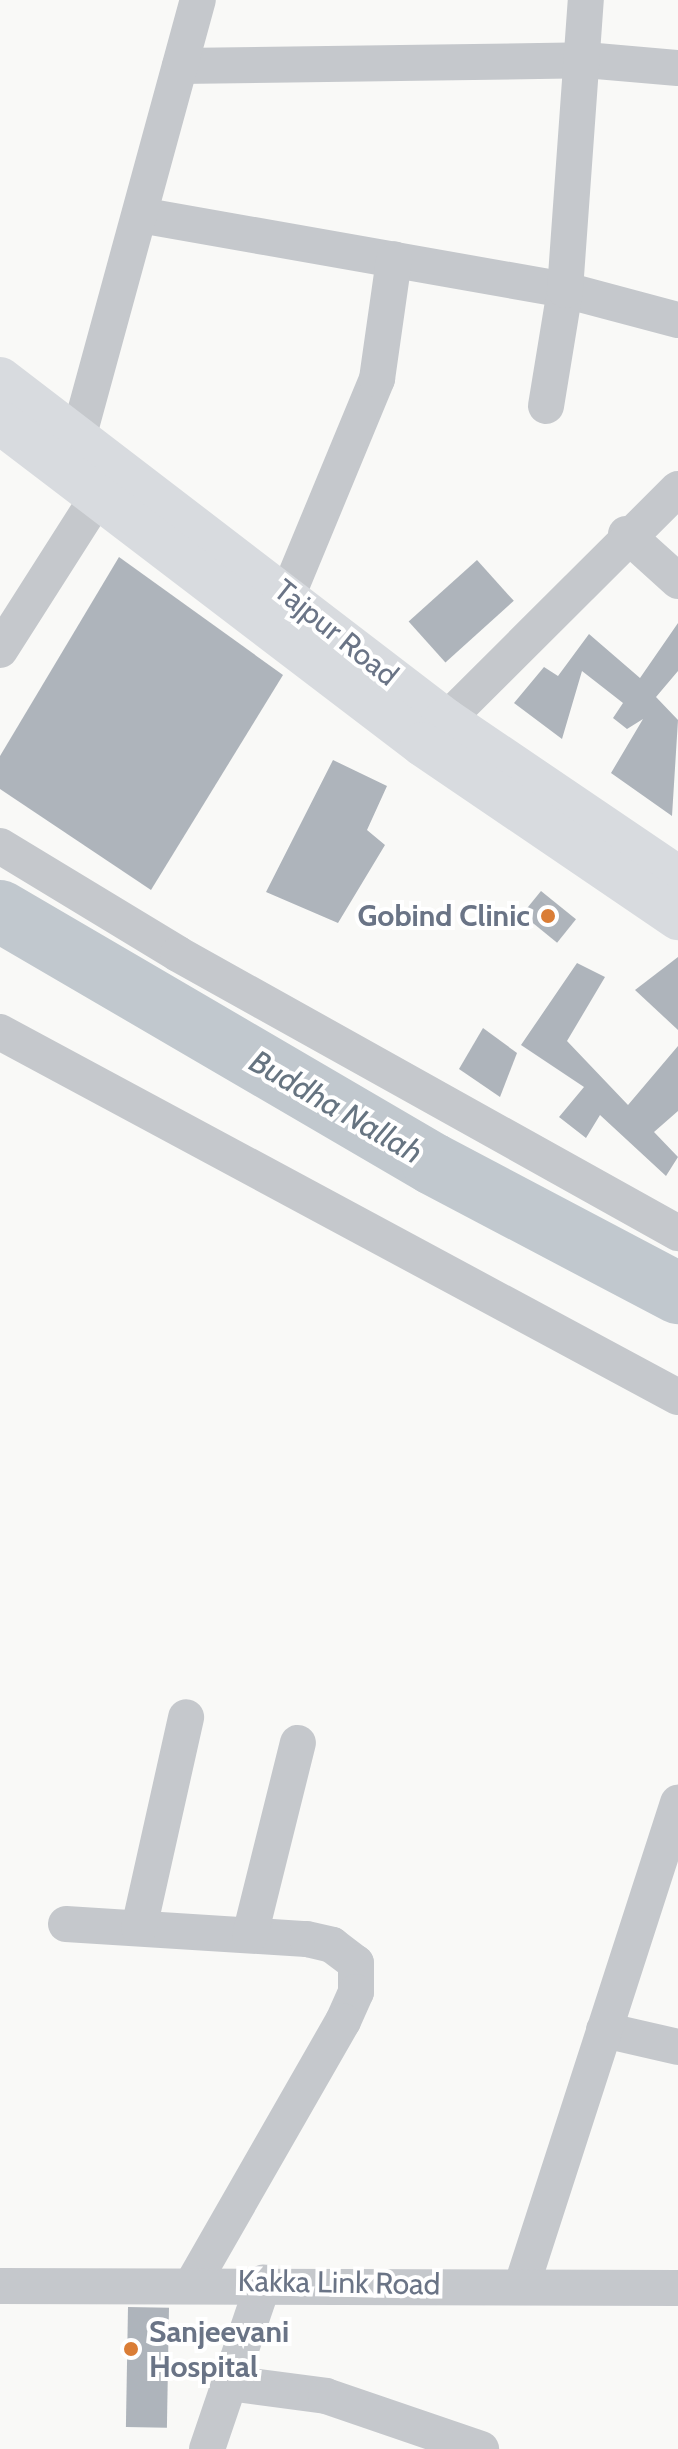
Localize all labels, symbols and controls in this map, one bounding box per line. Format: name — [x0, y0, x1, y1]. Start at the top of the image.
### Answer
street label: Tajpur Road — [267, 572, 405, 694]
place label: Gobind Clinic — [358, 898, 530, 934]
marker: Gobind Clinic — [537, 905, 559, 927]
water label: Buddha Nallah — [243, 1042, 429, 1172]
street label: Kakka Link Road — [237, 2263, 441, 2303]
place label: Sanjeevani Hospital — [149, 2314, 289, 2384]
marker: Sanjeevani Hospital — [120, 2338, 142, 2360]

